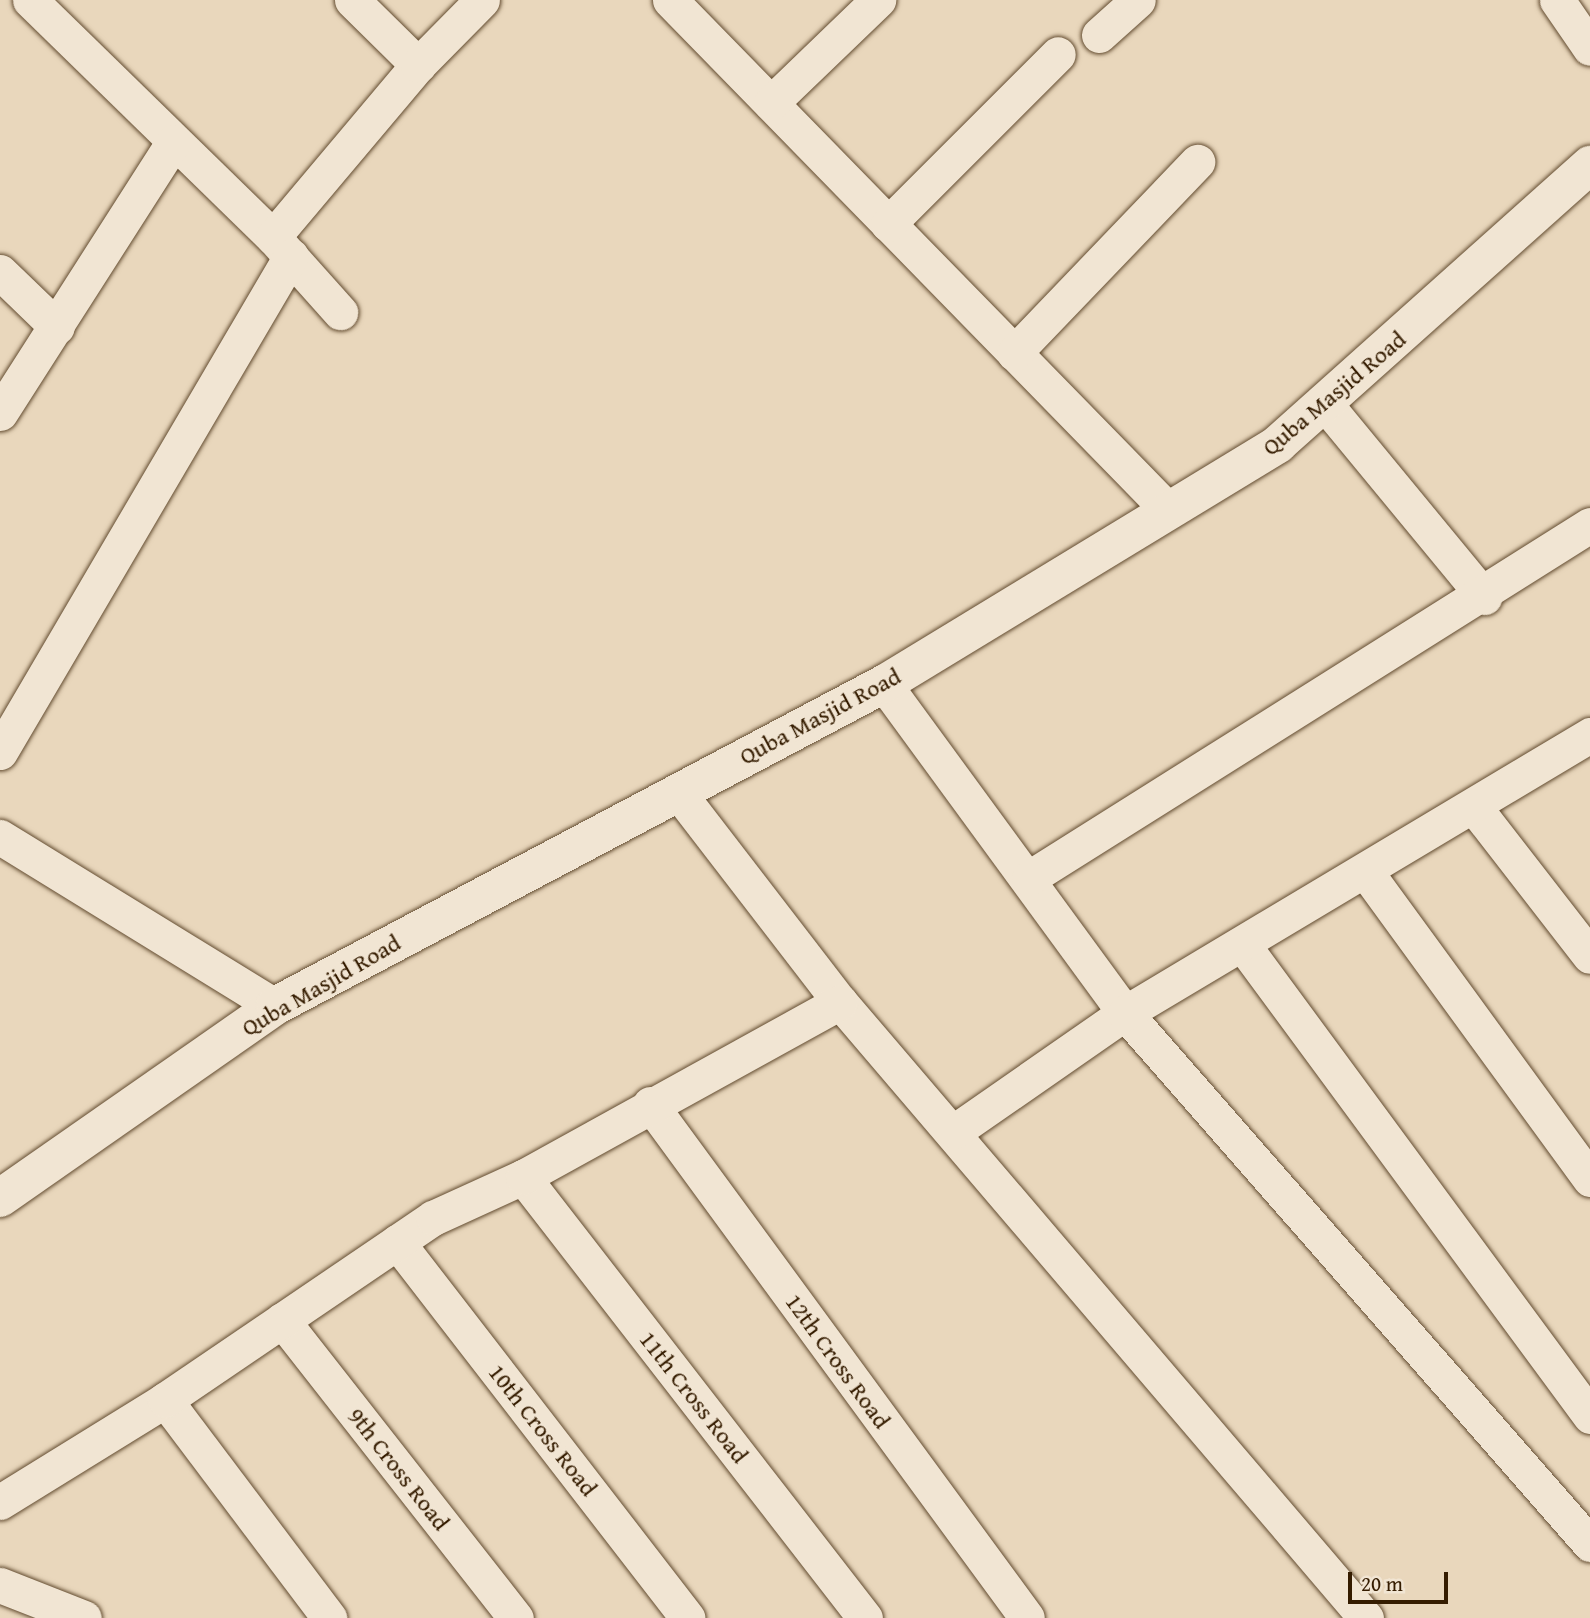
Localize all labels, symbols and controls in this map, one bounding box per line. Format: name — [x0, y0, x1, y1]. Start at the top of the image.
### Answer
street label: Quba Masjid Road — [1256, 325, 1412, 461]
street label: Quba Masjid Road — [734, 661, 906, 771]
street label: Quba Masjid Road — [236, 928, 406, 1042]
street label: 12th Cross Road — [779, 1288, 897, 1434]
street label: 11th Cross Road — [633, 1325, 755, 1469]
street label: 10th Cross Road — [482, 1358, 604, 1502]
street label: 9th Cross Road — [342, 1402, 456, 1536]
scale bar — [1352, 1558, 1452, 1602]
text: 20 m — [1361, 1568, 1403, 1599]

